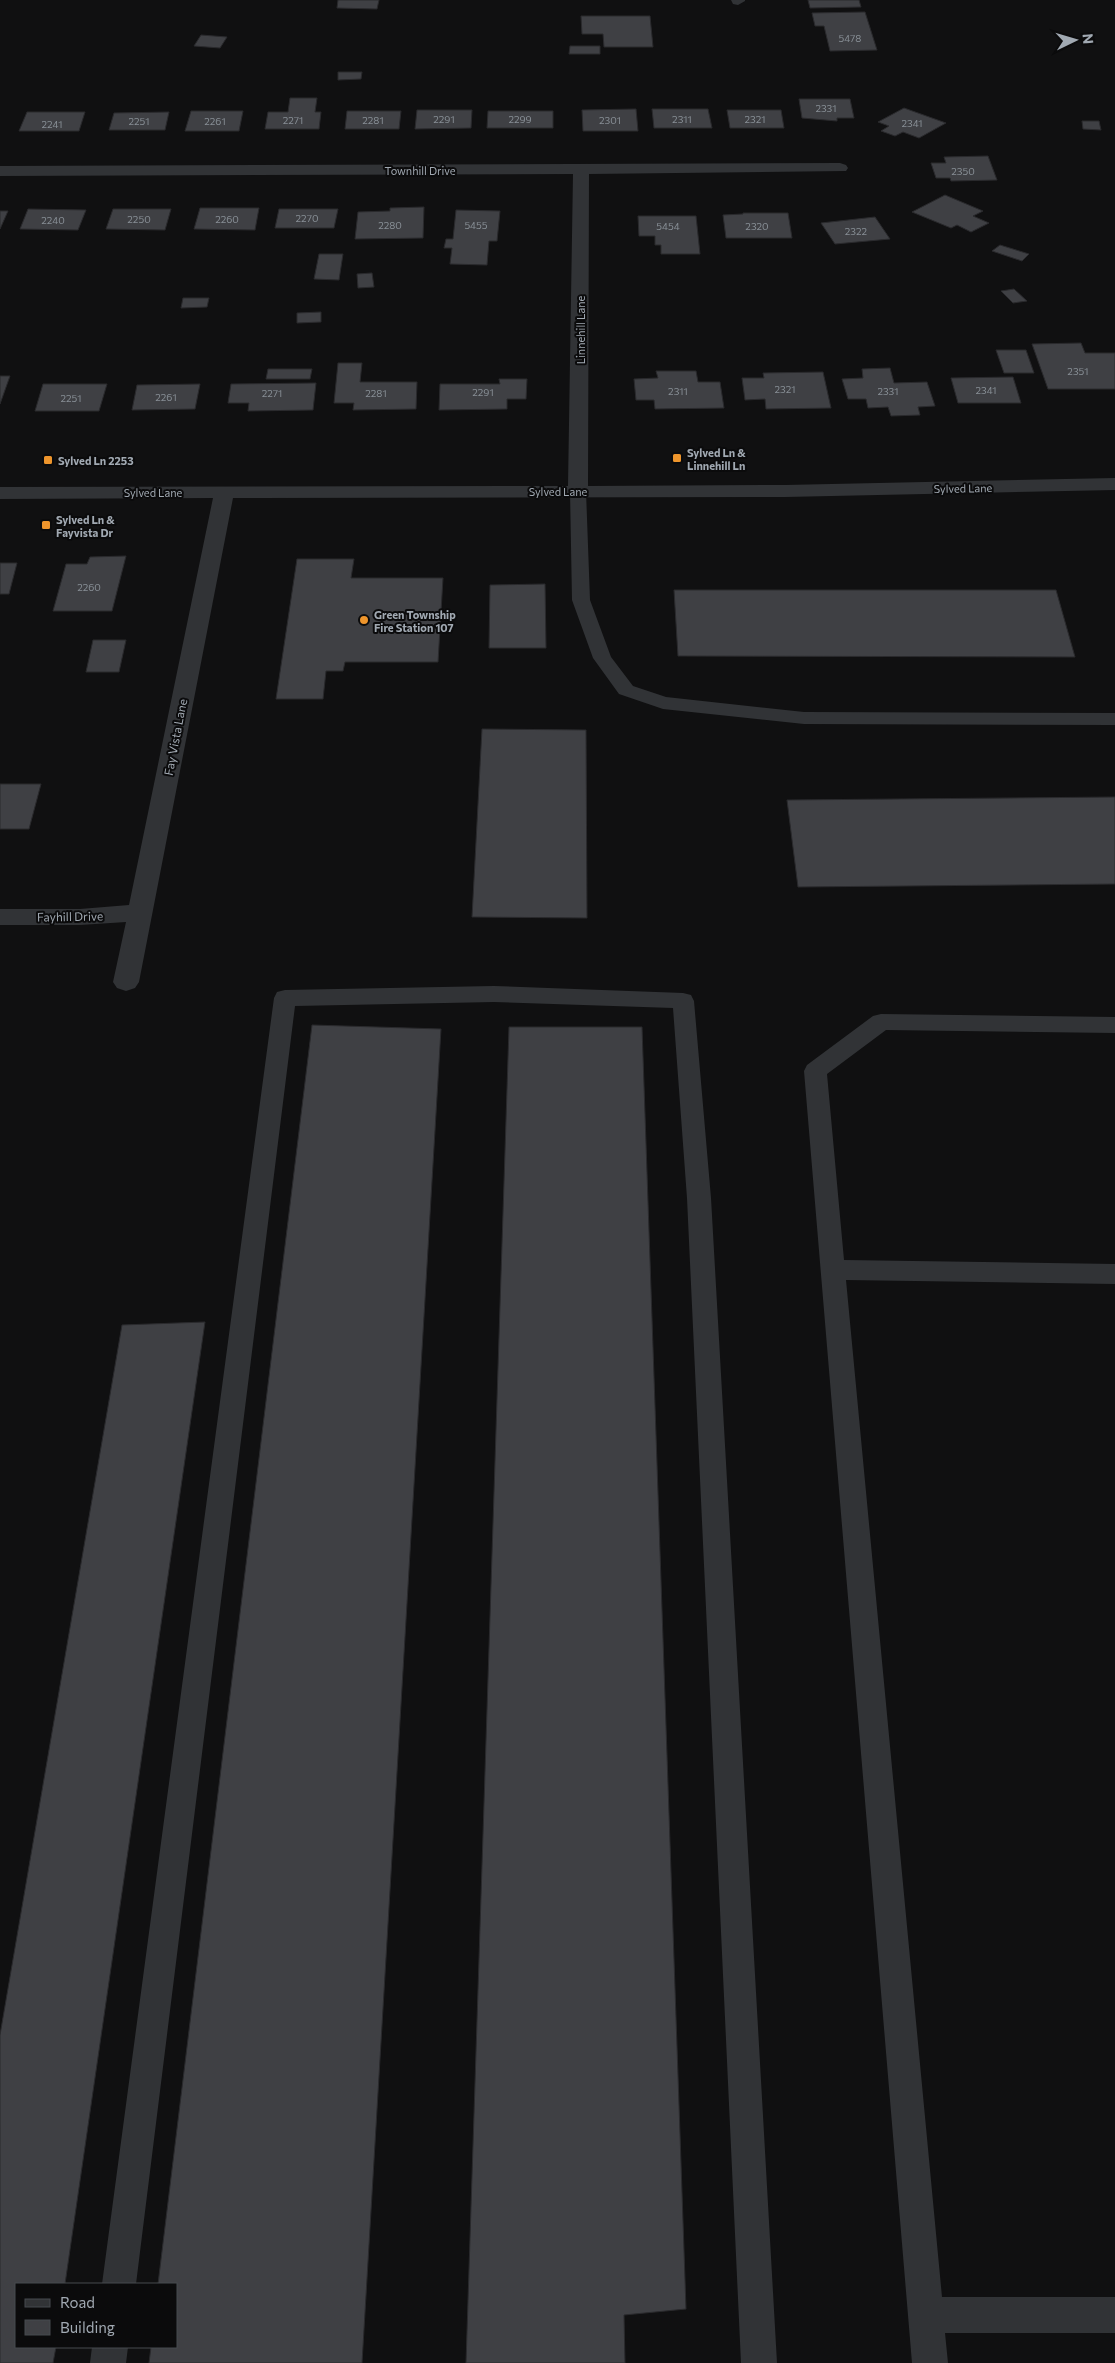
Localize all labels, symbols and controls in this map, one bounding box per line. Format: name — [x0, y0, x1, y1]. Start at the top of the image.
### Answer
north arrow — [1050, 15, 1100, 65]
house number: 5478 — [839, 32, 861, 44]
text: N — [1080, 33, 1097, 45]
house number: 2331 — [815, 102, 837, 114]
house number: 2291 — [433, 113, 455, 125]
house number: 2299 — [508, 113, 532, 125]
house number: 2311 — [672, 113, 692, 125]
house number: 2321 — [744, 113, 766, 125]
house number: 2271 — [283, 114, 303, 126]
house number: 2281 — [362, 114, 384, 126]
house number: 2301 — [599, 114, 621, 126]
house number: 2251 — [128, 115, 150, 127]
house number: 2261 — [204, 115, 226, 127]
house number: 2341 — [901, 117, 923, 129]
house number: 2241 — [42, 118, 62, 130]
street label: Townhill Drive — [384, 164, 456, 177]
house number: 2350 — [951, 165, 975, 177]
house number: 2270 — [296, 212, 318, 224]
house number: 2250 — [127, 213, 151, 225]
house number: 2260 — [215, 213, 239, 225]
house number: 2240 — [41, 214, 65, 226]
house number: 2280 — [378, 219, 402, 231]
house number: 5455 — [464, 219, 488, 231]
house number: 5454 — [656, 220, 680, 232]
house number: 2320 — [745, 220, 769, 232]
house number: 2322 — [845, 225, 868, 237]
street label: Linnehill Lane — [574, 296, 587, 364]
house number: 2351 — [1067, 365, 1089, 377]
house number: 2321 — [774, 383, 796, 395]
house number: 2341 — [975, 384, 997, 396]
house number: 2311 — [668, 385, 688, 397]
house number: 2331 — [877, 385, 899, 397]
house number: 2291 — [472, 386, 494, 398]
house number: 2271 — [262, 387, 282, 399]
house number: 2281 — [365, 387, 387, 399]
house number: 2261 — [155, 391, 177, 403]
house number: 2251 — [60, 392, 82, 404]
place label: Sylved Ln & Linnehill Ln — [687, 446, 746, 472]
marker: Sylved Ln & Linnehill Ln — [671, 452, 683, 464]
marker: Sylved Ln 2253 — [42, 454, 54, 466]
place label: Sylved Ln 2253 — [58, 454, 134, 467]
street label: Sylved Lane — [934, 481, 993, 495]
street label: Sylved Lane — [529, 485, 587, 498]
street label: Sylved Lane — [124, 486, 182, 499]
place label: Sylved Ln & Fayvista Dr — [56, 513, 115, 539]
marker: Sylved Ln & Fayvista Dr — [40, 519, 52, 531]
house number: 2260 — [77, 581, 101, 593]
place label: Green Township Fire Station 107 — [374, 608, 456, 634]
marker: Green Township Fire Station 107 — [358, 614, 370, 626]
street label: Fay Vista Lane — [161, 697, 189, 777]
street label: Fayhill Drive — [37, 908, 103, 924]
legend — [15, 2283, 178, 2348]
text: Road — [60, 2293, 95, 2311]
text: Building — [60, 2318, 115, 2336]

